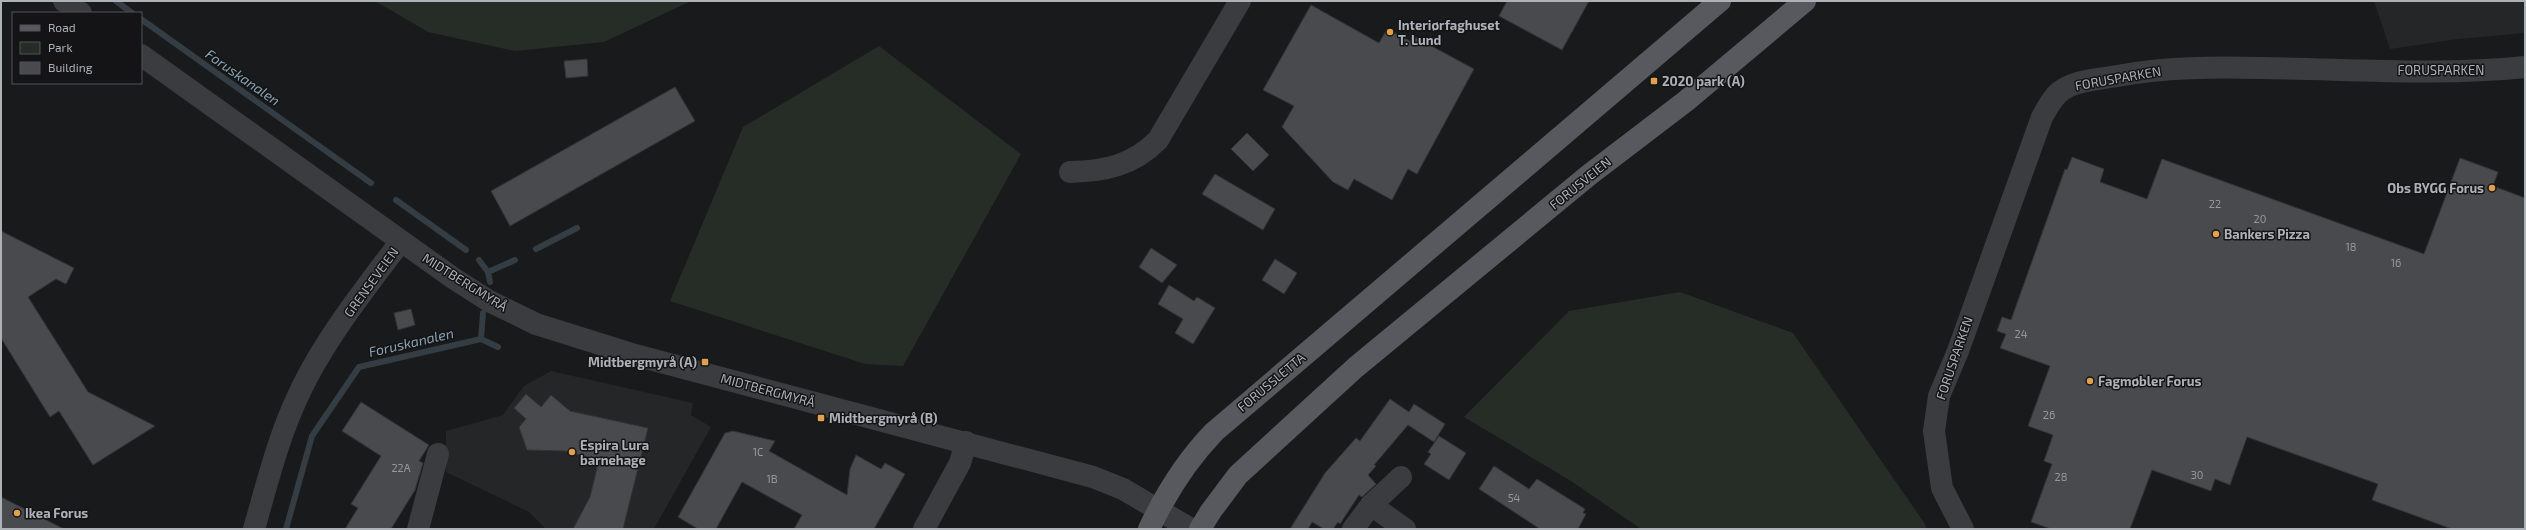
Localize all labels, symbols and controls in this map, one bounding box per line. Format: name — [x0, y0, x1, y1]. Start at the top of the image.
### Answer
legend — [12, 12, 142, 84]
place label: Interiørfaghuset T. Lund — [1398, 17, 1501, 48]
text: Road — [48, 20, 76, 34]
marker: Interiørfaghuset T. Lund — [1385, 27, 1395, 37]
text: Park — [48, 40, 73, 54]
water label: Foruskanalen — [203, 45, 283, 109]
text: Building — [48, 60, 93, 74]
street label: FORUSPARKEN — [2398, 62, 2484, 78]
street label: FORUSPARKEN — [2074, 63, 2162, 93]
place label: 2020 park (A) — [1662, 73, 1745, 89]
marker: 2020 park (A) — [1649, 76, 1659, 86]
street label: FORUSVEIEN — [1546, 153, 1614, 213]
place label: Obs BYGG Forus — [2387, 180, 2484, 196]
marker: Obs BYGG Forus — [2487, 183, 2497, 193]
house number: 22 — [2209, 197, 2221, 210]
house number: 20 — [2254, 212, 2266, 225]
place label: Bankers Pizza — [2224, 226, 2310, 242]
marker: Bankers Pizza — [2211, 229, 2221, 239]
house number: 18 — [2345, 240, 2357, 253]
street label: GRENSEVEIEN — [340, 244, 402, 320]
street label: MIDTBERGMYRÅ — [420, 249, 510, 315]
house number: 16 — [2391, 256, 2401, 269]
street label: FORUSPARKEN — [1932, 314, 1976, 402]
water label: Foruskanalen — [367, 324, 455, 360]
house number: 24 — [2015, 327, 2028, 340]
street label: FORUSSLETTA — [1234, 349, 1308, 415]
place label: Midtbergmyrå (A) — [588, 354, 697, 370]
marker: Midtbergmyrå (A) — [700, 357, 710, 367]
street label: MIDTBERGMYRÅ — [719, 370, 817, 410]
place label: Fagmøbler Forus — [2098, 373, 2201, 389]
marker: Fagmøbler Forus — [2085, 376, 2095, 386]
house number: 26 — [2043, 408, 2055, 421]
place label: Midtbergmyrå (B) — [829, 410, 938, 426]
marker: Midtbergmyrå (B) — [816, 413, 826, 423]
place label: Espira Lura barnehage — [580, 437, 649, 468]
house number: 1C — [753, 445, 763, 458]
marker: Espira Lura barnehage — [567, 447, 577, 457]
house number: 22A — [391, 461, 411, 474]
house number: 30 — [2191, 468, 2203, 481]
house number: 28 — [2055, 470, 2067, 483]
house number: 1B — [766, 472, 778, 485]
house number: 54 — [1508, 491, 1521, 504]
place label: Ikea Forus — [25, 505, 88, 521]
marker: Ikea Forus — [12, 508, 22, 518]

